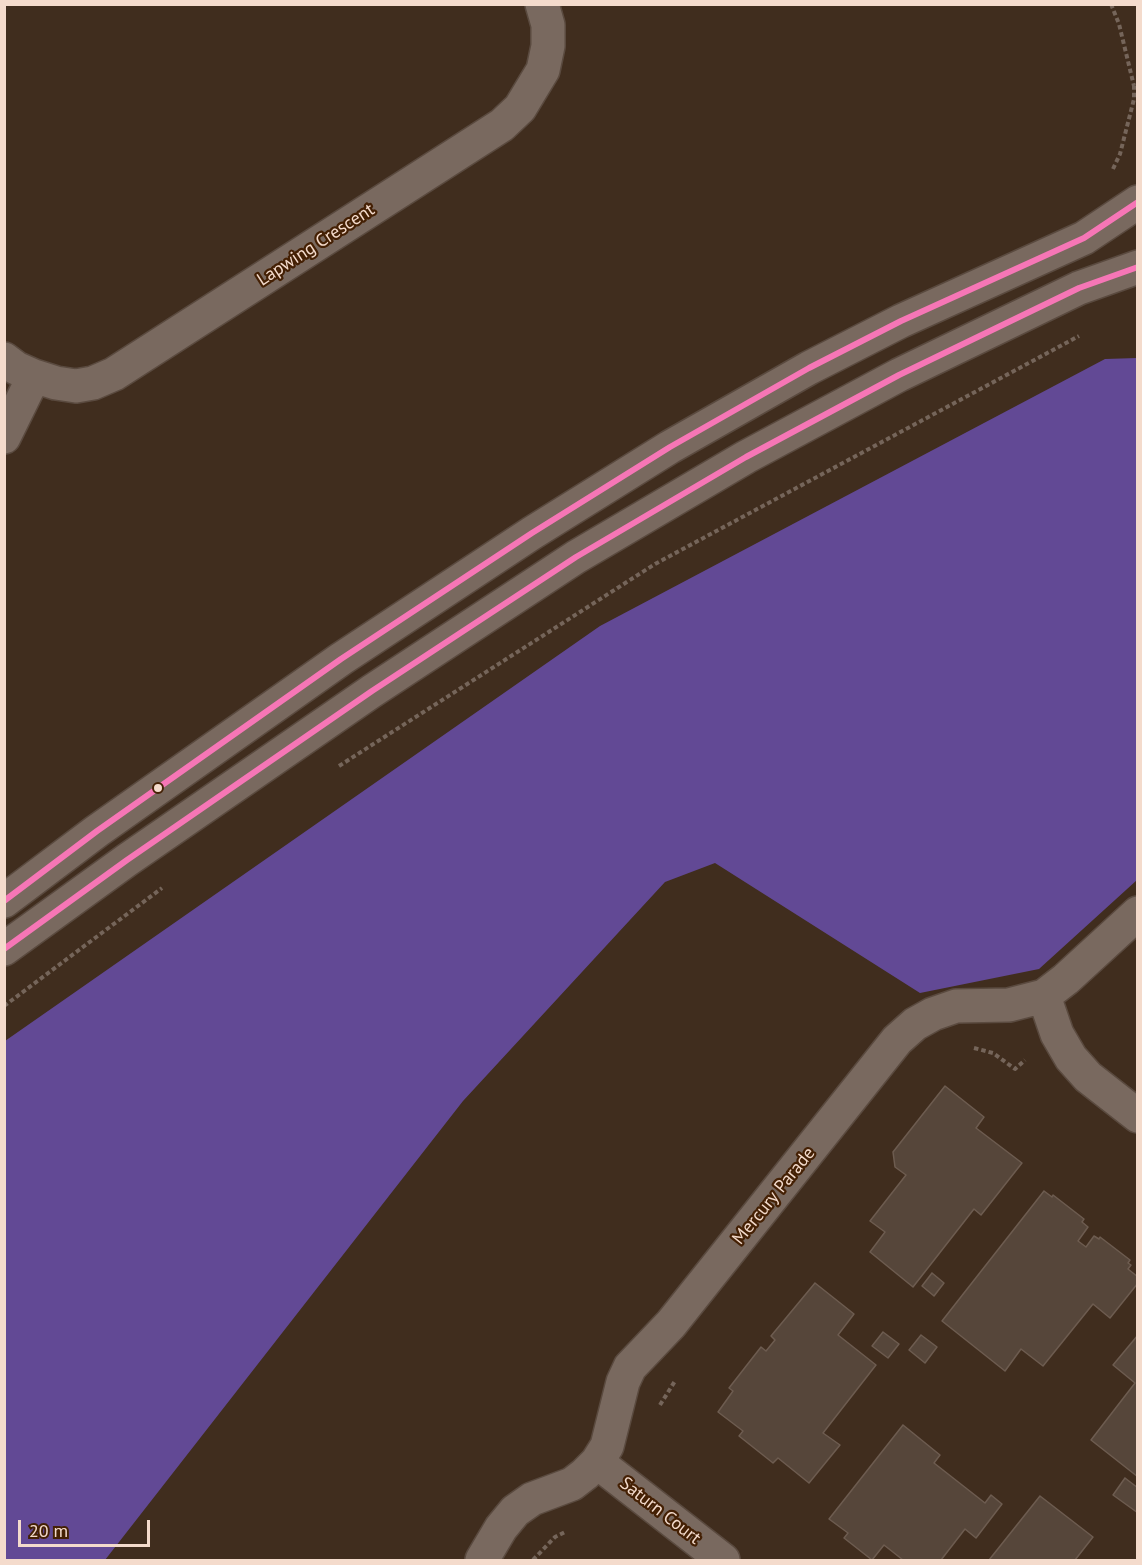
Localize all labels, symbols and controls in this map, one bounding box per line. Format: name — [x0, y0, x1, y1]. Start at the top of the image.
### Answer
street label: Lapwing Crescent — [253, 199, 379, 291]
unlabelled marker — [152, 782, 164, 794]
street label: Mercury Parade — [728, 1143, 820, 1249]
street label: Saturn Court — [615, 1473, 705, 1549]
scale bar — [21, 1508, 153, 1546]
text: 20 m — [29, 1519, 68, 1542]

